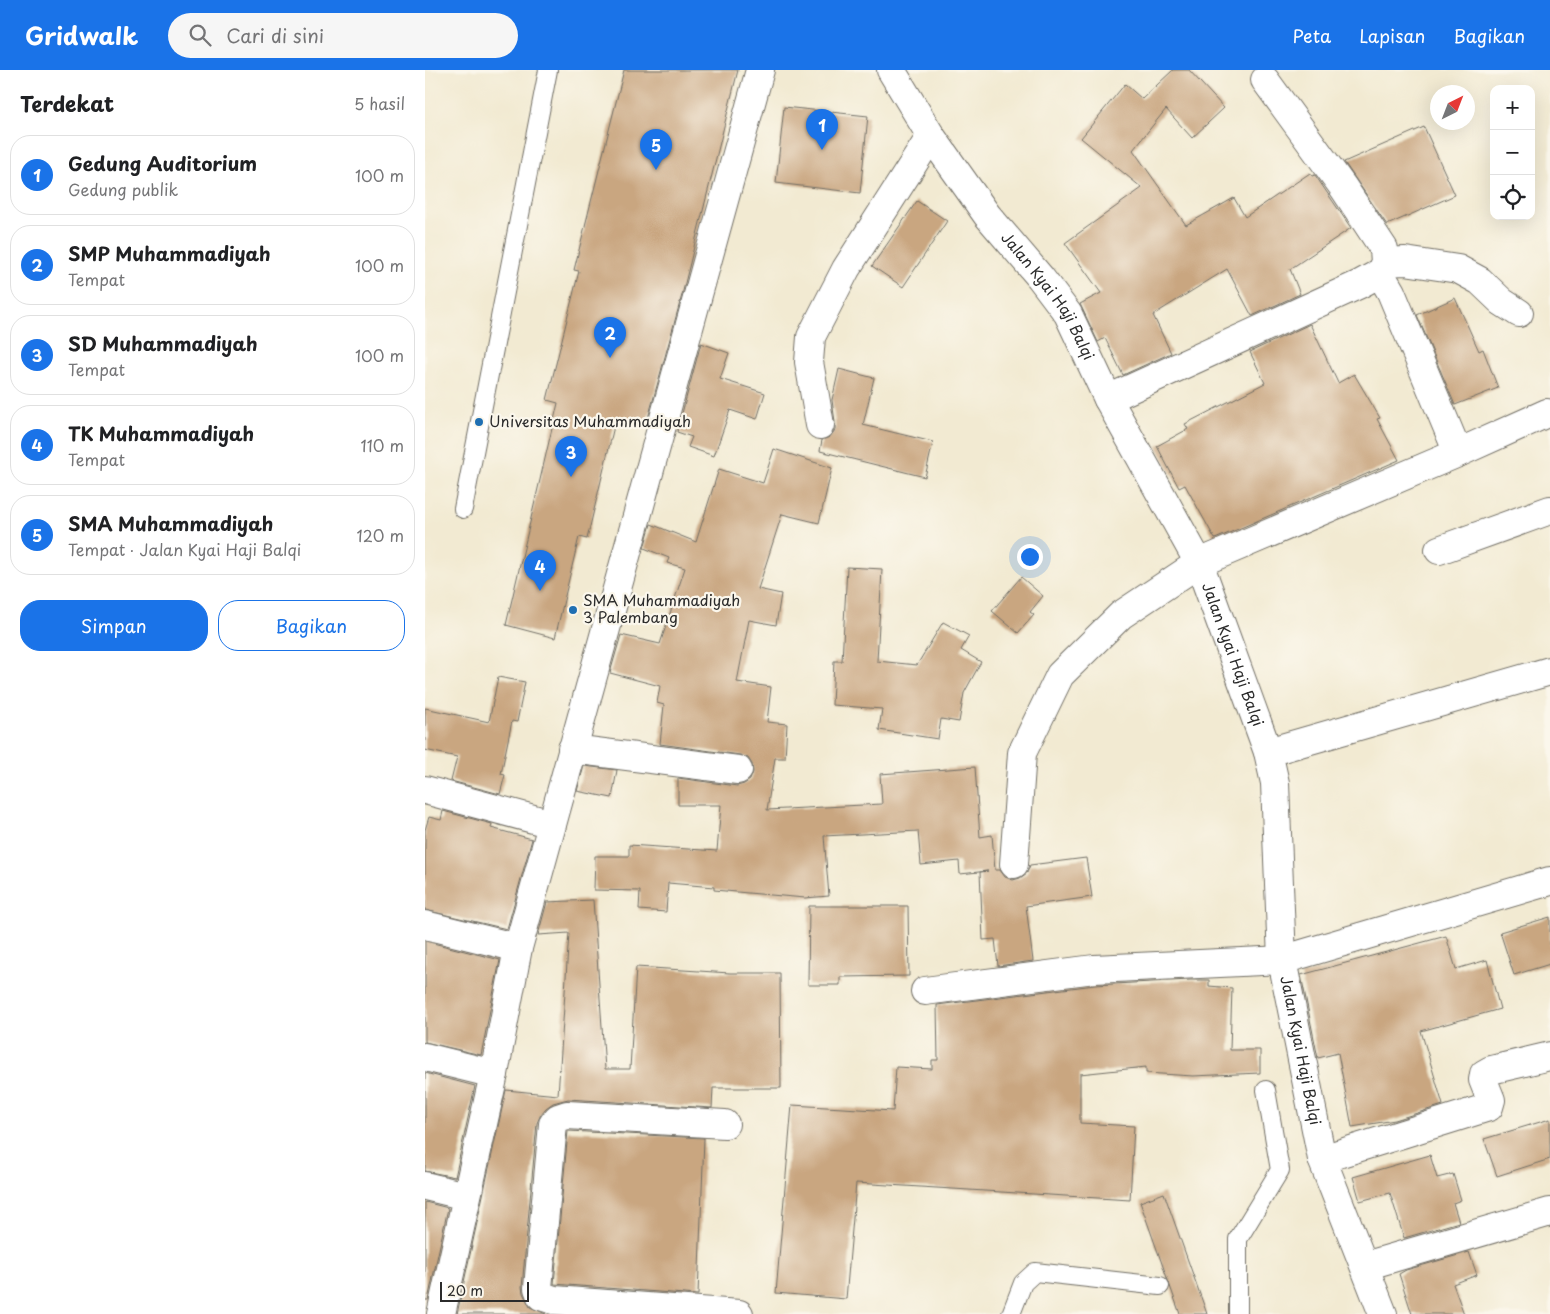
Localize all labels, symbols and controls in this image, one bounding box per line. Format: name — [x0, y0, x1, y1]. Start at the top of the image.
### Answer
search box — [168, 13, 518, 58]
text: Gridwalk — [25, 17, 138, 53]
icon: search — [186, 21, 214, 49]
text: Cari di sini — [226, 21, 324, 49]
text: Peta — [1293, 22, 1331, 49]
text: Lapisan — [1359, 22, 1425, 49]
text: Bagikan — [1453, 22, 1525, 49]
north arrow — [1430, 85, 1475, 130]
map controls — [1490, 85, 1535, 220]
button: + — [1490, 85, 1535, 130]
text: Terdekat — [20, 87, 114, 119]
text: 5 hasil — [354, 91, 405, 115]
pin: 1 — [806, 109, 838, 150]
pin: 5 — [640, 129, 672, 170]
button: − — [1490, 130, 1535, 175]
text: Gedung Auditorium — [68, 149, 257, 177]
text: 1 — [33, 163, 41, 187]
text: 100 m — [355, 163, 404, 187]
button: locate — [1490, 175, 1535, 220]
text: Gedung publik — [68, 177, 178, 201]
street label: Jalan Kyai Haji Balqi — [996, 226, 1101, 363]
text: SMP Muhammadiyah — [68, 239, 271, 267]
text: 2 — [31, 253, 43, 277]
text: 100 m — [355, 253, 404, 277]
text: Tempat — [68, 267, 125, 291]
pin: 2 — [594, 317, 626, 358]
text: SD Muhammadiyah — [68, 329, 258, 357]
text: 3 — [32, 343, 42, 367]
text: 100 m — [355, 343, 404, 367]
text: Tempat — [68, 357, 125, 381]
place label: Universitas Muhammadiyah — [489, 409, 691, 432]
marker: Universitas Muhammadiyah — [473, 416, 485, 428]
text: TK Muhammadiyah — [68, 419, 254, 447]
text: 4 — [32, 433, 42, 457]
text: 110 m — [361, 433, 404, 457]
pin: 3 — [555, 436, 587, 477]
text: Tempat — [68, 447, 125, 471]
text: SMA Muhammadiyah — [68, 509, 274, 537]
text: 5 — [32, 523, 42, 547]
text: 120 m — [357, 523, 404, 547]
text: Tempat · Jalan Kyai Haji Balqi — [68, 537, 301, 561]
your location — [1017, 544, 1043, 570]
pin: 4 — [524, 550, 556, 591]
street label: Jalan Kyai Haji Balqi — [1197, 579, 1271, 729]
place label: SMA Muhammadiyah 3 Palembang — [583, 588, 740, 628]
button: Simpan — [20, 600, 208, 651]
button: Bagikan — [218, 600, 405, 651]
marker: SMA Muhammadiyah 3 Palembang — [567, 604, 579, 616]
street label: Jalan Kyai Haji Balqi — [1275, 974, 1328, 1127]
scale bar — [440, 1279, 529, 1302]
text: 20 m — [447, 1280, 483, 1301]

